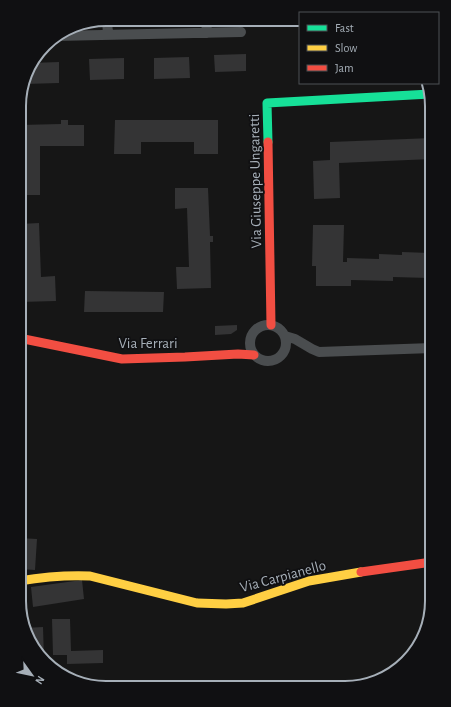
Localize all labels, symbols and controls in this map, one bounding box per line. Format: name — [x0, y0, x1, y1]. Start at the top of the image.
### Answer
legend — [299, 12, 439, 84]
text: Fast — [335, 22, 354, 34]
text: Slow — [335, 42, 357, 54]
text: Jam — [335, 62, 354, 74]
street label: Via Giuseppe Ungaretti — [247, 114, 264, 248]
street label: Via Ferrari — [118, 336, 178, 351]
street label: Via Carpianello — [238, 558, 328, 595]
north arrow — [12, 655, 52, 695]
text: N — [33, 674, 47, 686]

